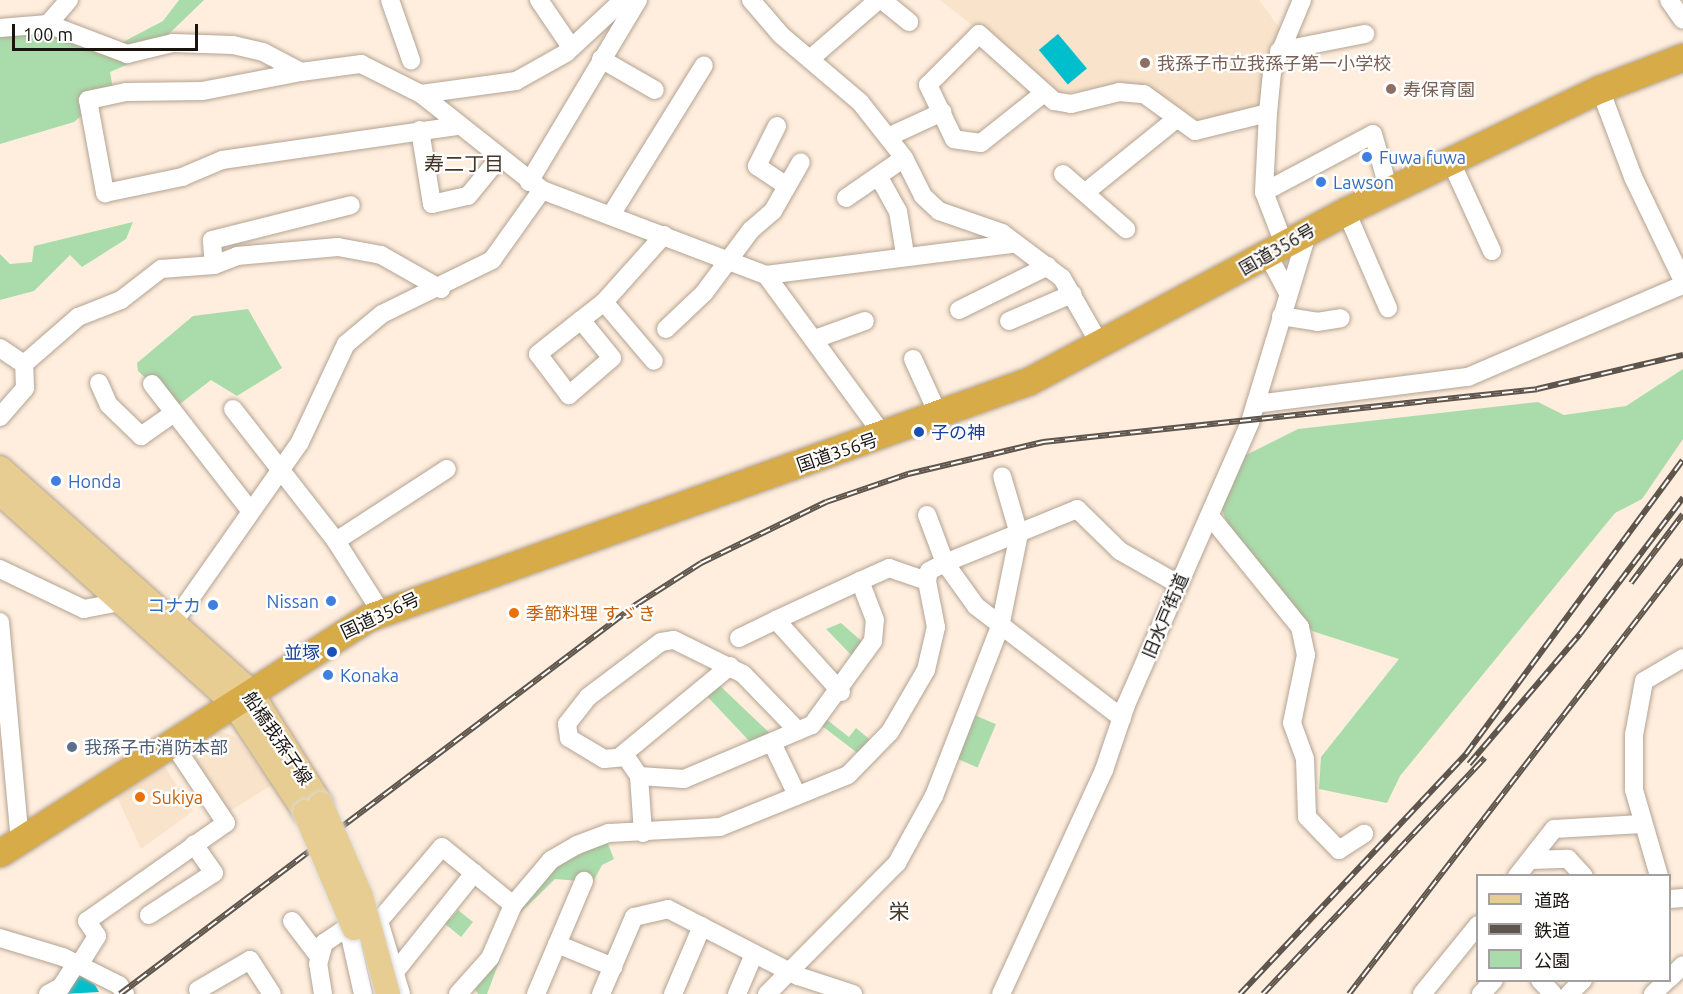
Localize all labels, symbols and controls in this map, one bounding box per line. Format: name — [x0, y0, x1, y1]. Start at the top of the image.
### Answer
scale bar — [15, 12, 201, 50]
text: 100 m — [23, 24, 73, 44]
place label: 我孫子市立我孫子第一小学校 — [1157, 52, 1391, 74]
marker: 我孫子市立我孫子第一小学校 — [1138, 56, 1152, 70]
place label: 寿保育園 — [1403, 78, 1475, 100]
marker: 寿保育園 — [1384, 82, 1398, 96]
place label: Fuwa fuwa — [1379, 146, 1466, 168]
marker: Fuwa fuwa — [1360, 150, 1374, 164]
district label: 寿二丁目 — [424, 151, 504, 175]
place label: Lawson — [1333, 171, 1394, 193]
marker: Lawson — [1314, 175, 1328, 189]
street label: 国道356号 — [1235, 219, 1319, 279]
place label: 子の神 — [931, 421, 985, 443]
marker: 子の神 — [912, 425, 926, 439]
street label: 国道356号 — [794, 428, 880, 476]
place label: Honda — [68, 470, 121, 492]
marker: Honda — [49, 474, 63, 488]
street label: 旧水戸街道 — [1137, 570, 1193, 662]
street label: 国道356号 — [337, 587, 423, 643]
place label: Nissan — [267, 590, 319, 612]
place label: コナカ — [147, 594, 201, 616]
marker: Nissan — [324, 594, 338, 608]
marker: コナカ — [206, 598, 220, 612]
place label: 季節料理 すゞき — [526, 602, 656, 624]
marker: 季節料理 すゞき — [507, 606, 521, 620]
place label: 並塚 — [284, 641, 320, 663]
marker: 並塚 — [325, 645, 339, 659]
place label: Konaka — [340, 664, 399, 686]
marker: Konaka — [321, 668, 335, 682]
street label: 船橋我孫子線 — [239, 687, 317, 789]
place label: 我孫子市消防本部 — [84, 736, 228, 758]
marker: 我孫子市消防本部 — [65, 740, 79, 754]
place label: Sukiya — [152, 786, 203, 808]
marker: Sukiya — [133, 790, 147, 804]
legend — [1476, 874, 1671, 982]
text: 道路 — [1534, 890, 1570, 910]
district label: 栄 — [889, 898, 909, 924]
text: 鉄道 — [1534, 920, 1570, 940]
text: 公園 — [1534, 950, 1570, 970]

